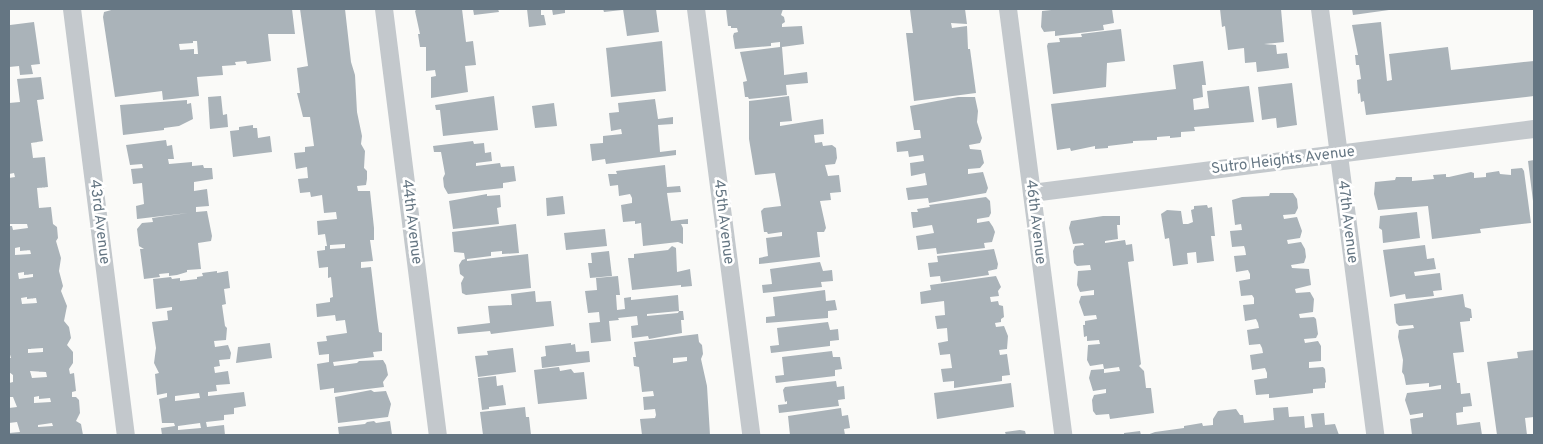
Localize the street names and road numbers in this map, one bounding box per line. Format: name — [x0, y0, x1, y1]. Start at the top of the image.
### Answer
street label: Sutro Heights Avenue — [1210, 143, 1356, 179]
street label: 43rd Avenue — [85, 178, 113, 266]
street label: 44th Avenue — [397, 178, 425, 266]
street label: 45th Avenue — [709, 178, 737, 266]
street label: 46th Avenue — [1021, 178, 1049, 266]
street label: 47th Avenue — [1333, 179, 1361, 265]

